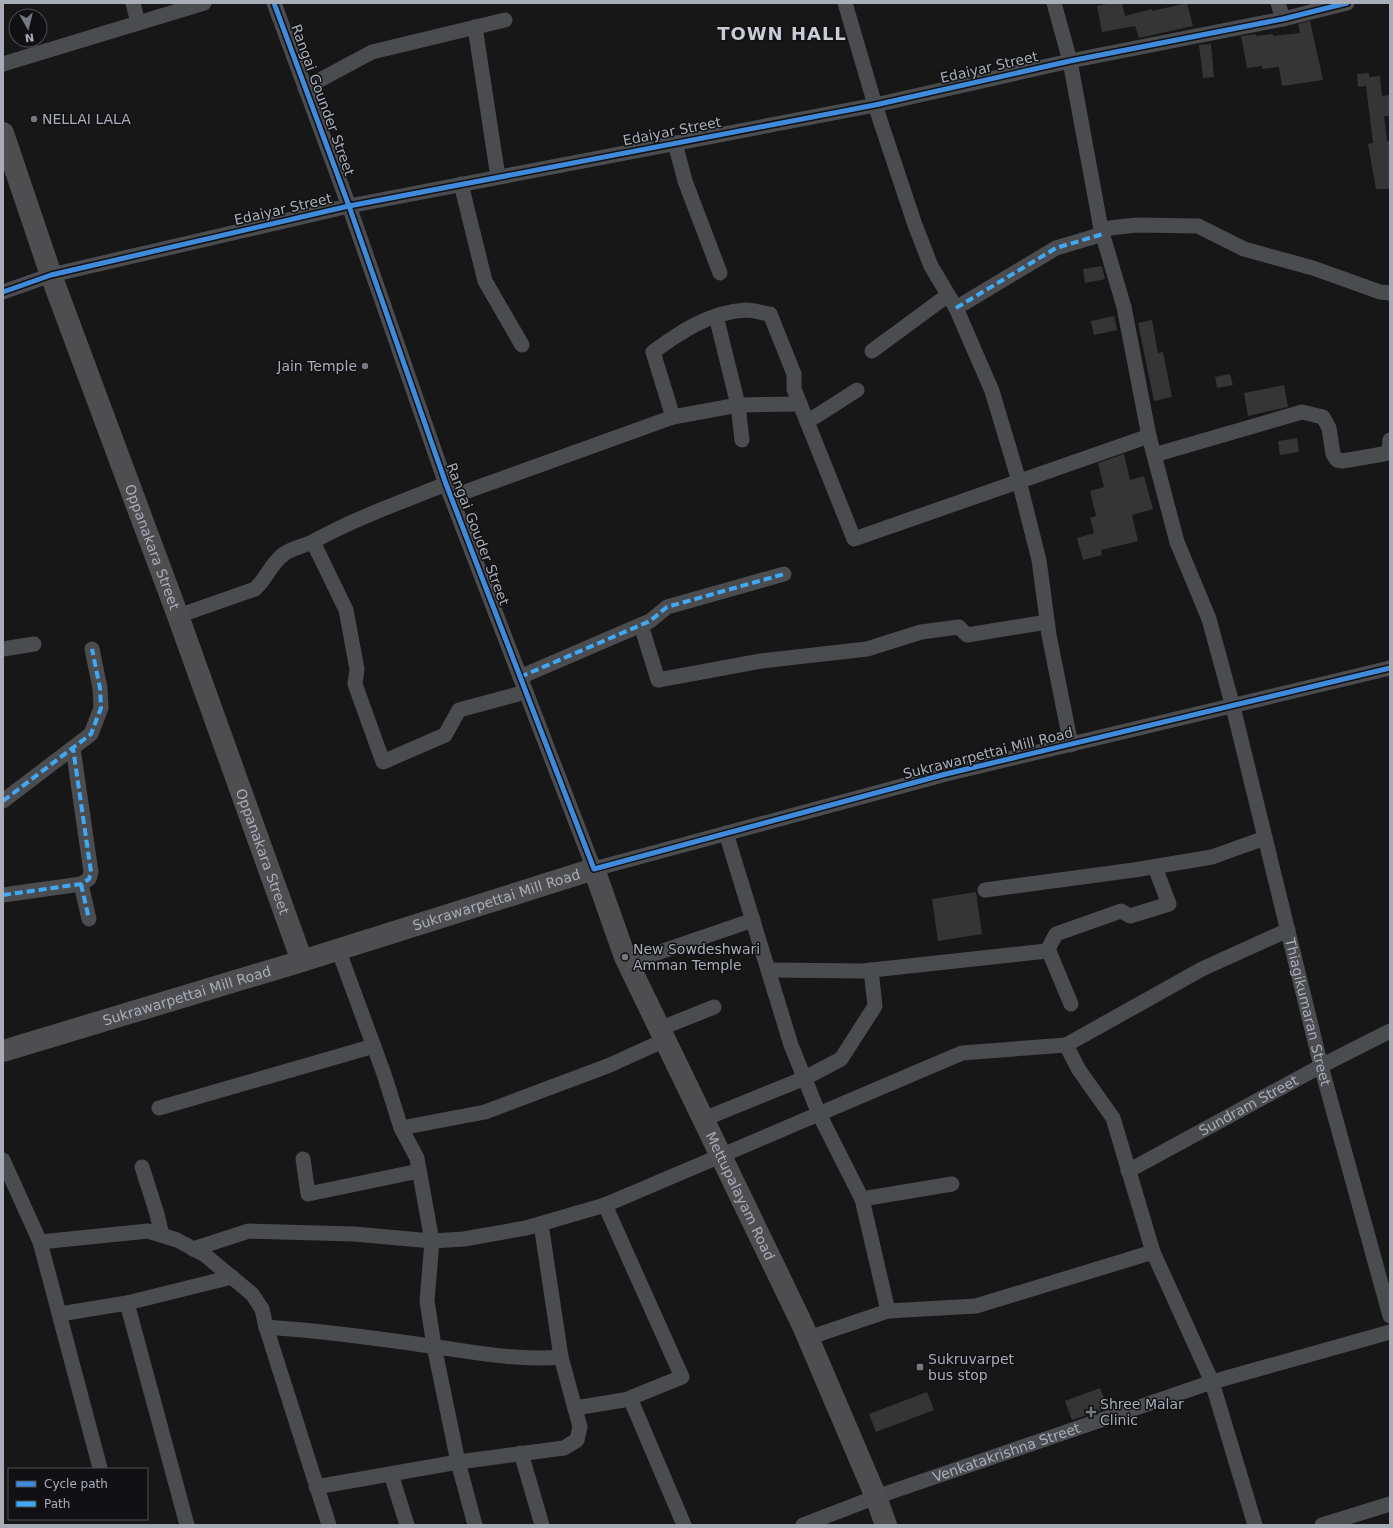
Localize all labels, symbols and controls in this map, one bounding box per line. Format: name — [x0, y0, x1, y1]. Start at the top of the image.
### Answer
north arrow — [8, 8, 48, 48]
street label: Rangai Gounder Street — [288, 22, 358, 178]
district label: TOWN HALL — [717, 23, 847, 44]
text: N — [24, 30, 35, 44]
street label: Edaiyar Street — [939, 48, 1040, 86]
place label: NELLAI LALA — [42, 111, 131, 127]
marker: NELLAI LALA — [29, 114, 39, 124]
street label: Edaiyar Street — [621, 114, 723, 148]
street label: Edaiyar Street — [233, 190, 334, 228]
place label: Jain Temple — [276, 358, 357, 374]
marker: Jain Temple — [360, 361, 370, 371]
street label: Rangai Gouder Street — [443, 461, 513, 608]
street label: Oppanakara Street — [122, 482, 183, 612]
street label: Sukrawarpettai Mill Road — [901, 724, 1075, 782]
street label: Oppanakara Street — [233, 786, 293, 917]
street label: Sukrawarpettai Mill Road — [411, 866, 582, 934]
street label: Thiagikumaran Street — [1282, 935, 1334, 1088]
place label: New Sowdeshwari Amman Temple — [633, 941, 760, 973]
marker: New Sowdeshwari Amman Temple — [620, 952, 630, 962]
street label: Sukrawarpettai Mill Road — [101, 963, 273, 1029]
street label: Sundram Street — [1196, 1072, 1301, 1139]
street label: Mettupalayam Road — [702, 1129, 778, 1263]
place label: Sukruvarpet bus stop — [928, 1351, 1015, 1383]
marker: Sukruvarpet bus stop — [915, 1362, 925, 1372]
place label: Shree Malar Clinic — [1100, 1396, 1184, 1428]
marker: Shree Malar Clinic — [1085, 1406, 1097, 1418]
street label: Venkatakrishna Street — [930, 1420, 1083, 1485]
legend — [8, 1468, 148, 1520]
text: Cycle path — [44, 1477, 108, 1491]
text: Path — [44, 1497, 70, 1511]

